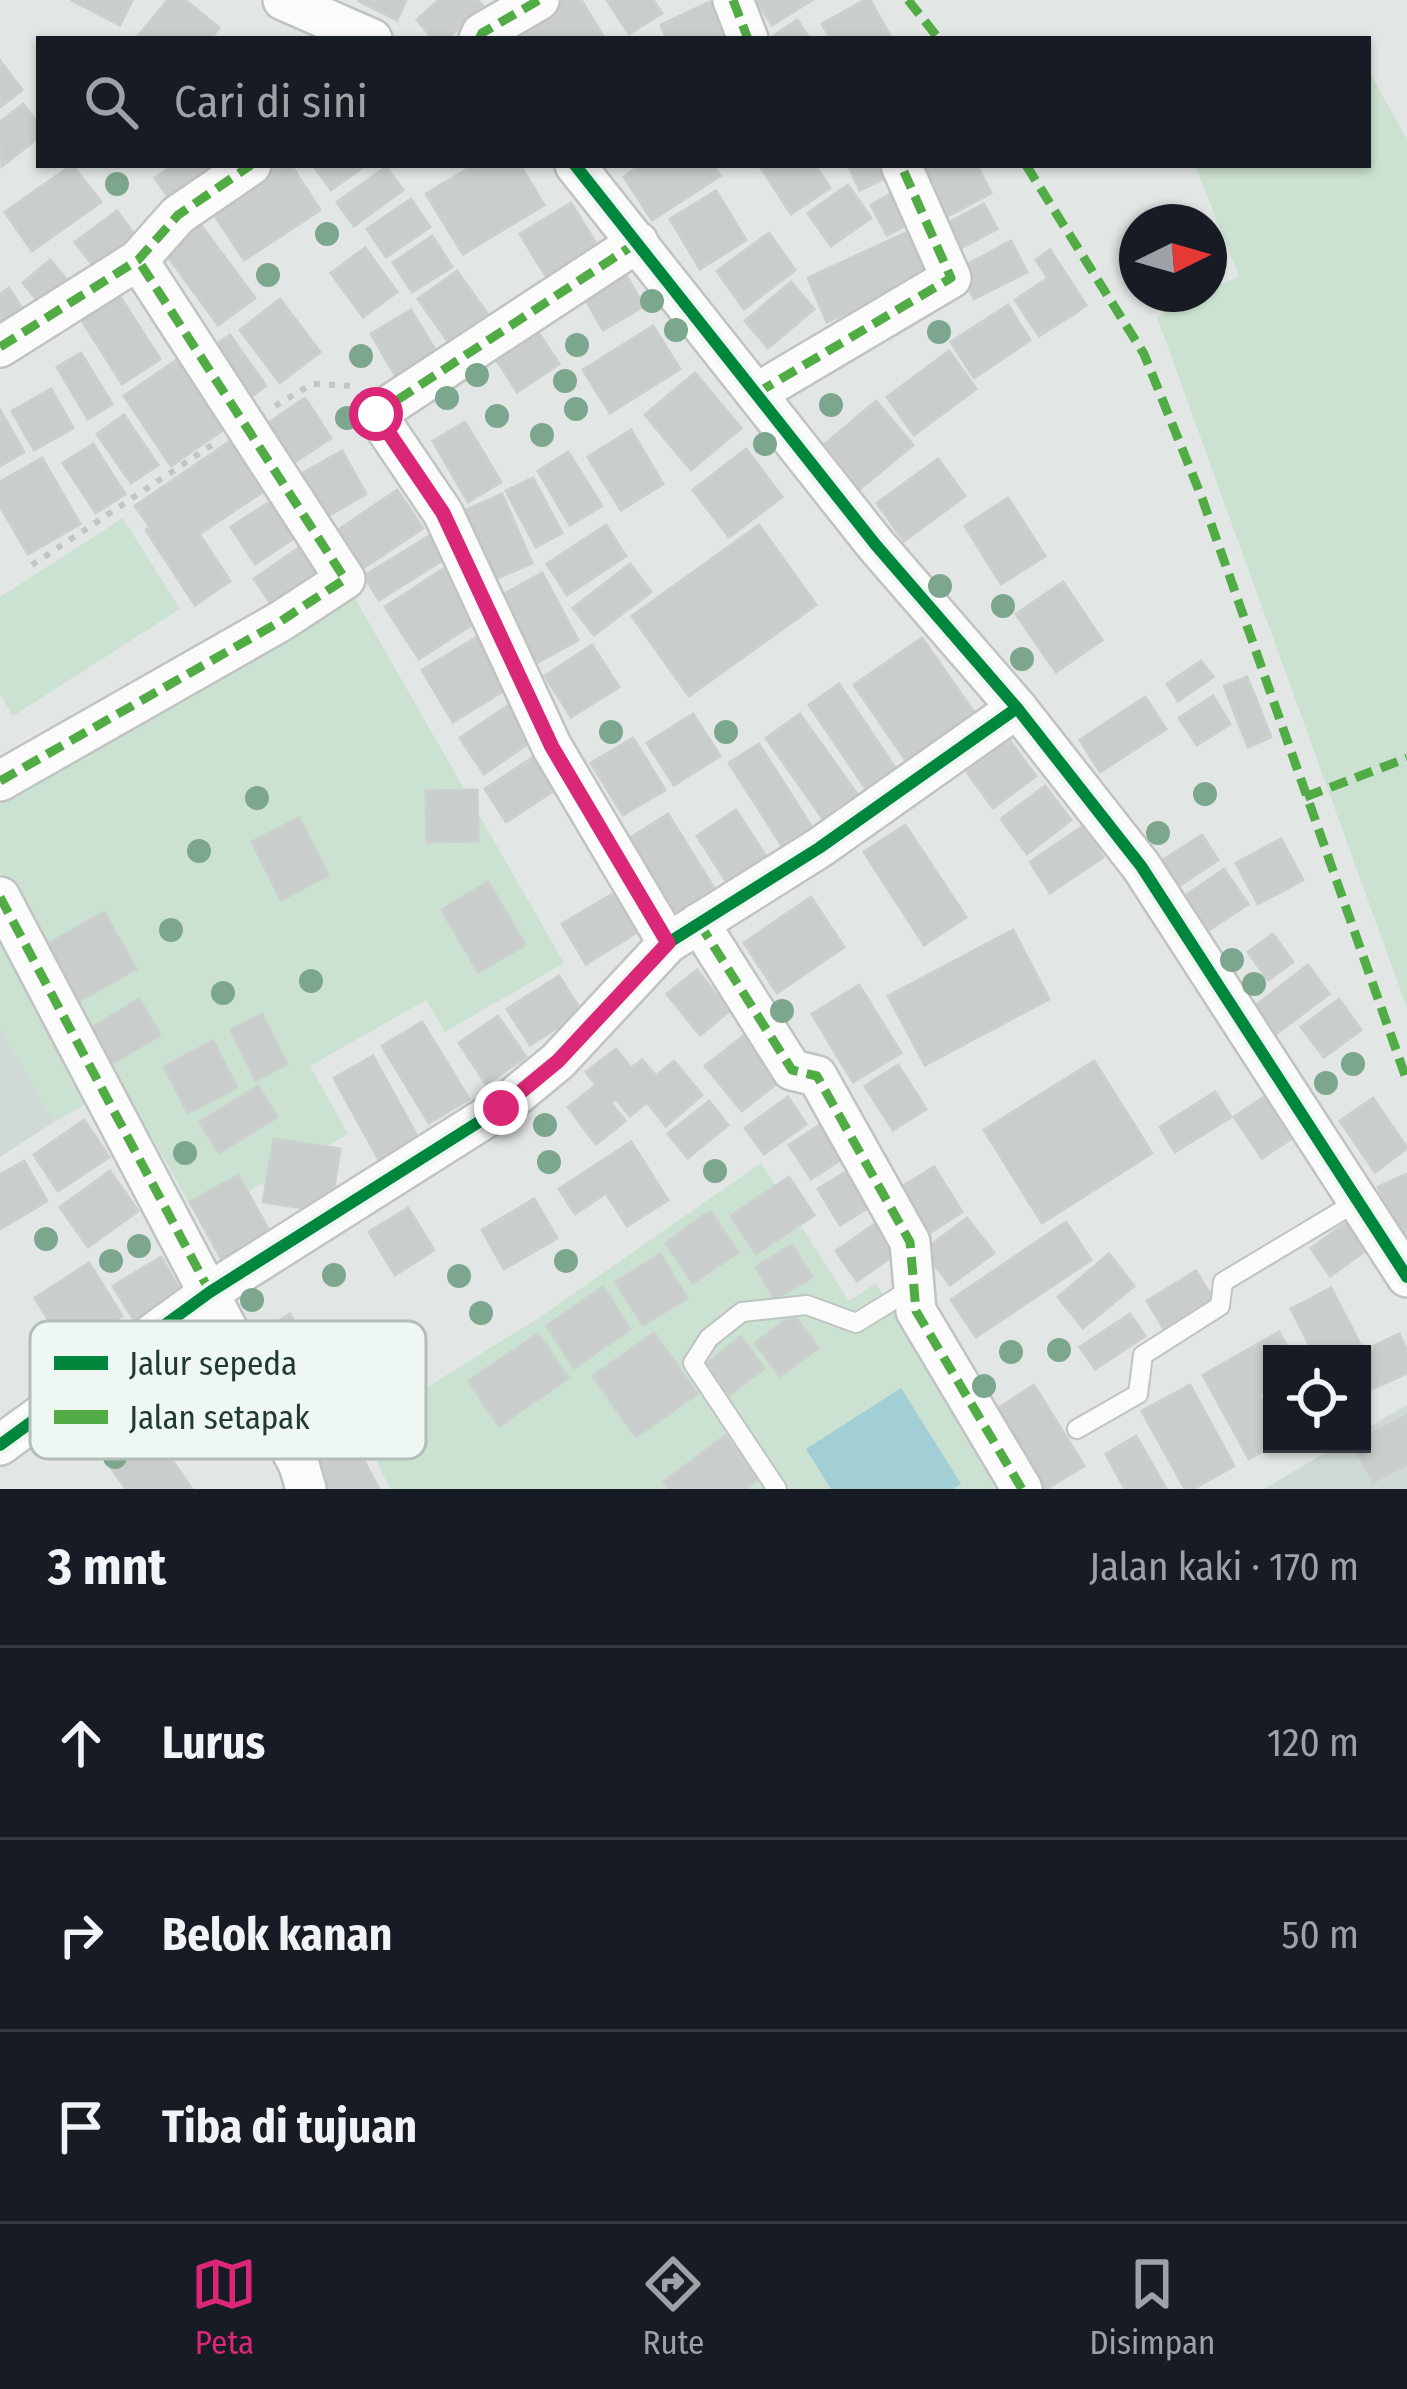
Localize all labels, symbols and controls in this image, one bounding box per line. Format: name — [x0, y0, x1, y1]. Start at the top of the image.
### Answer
search box — [36, 36, 1371, 168]
icon: search — [78, 69, 144, 135]
text: Cari di sini — [174, 75, 368, 129]
north arrow — [1119, 204, 1227, 312]
route start — [349, 387, 403, 441]
route end — [474, 1081, 528, 1135]
legend — [30, 1321, 426, 1459]
text: Jalur sepeda — [129, 1344, 297, 1384]
map controls — [1263, 1345, 1371, 1453]
button: locate — [1263, 1345, 1371, 1453]
text: Jalan setapak — [129, 1398, 310, 1438]
text: 3 mnt — [48, 1536, 166, 1598]
text: Jalan kaki · 170 m — [1089, 1544, 1359, 1590]
icon: ahead — [48, 1710, 114, 1776]
text: Lurus — [162, 1716, 265, 1770]
text: 120 m — [1267, 1720, 1359, 1766]
icon: right — [48, 1902, 114, 1968]
text: Belok kanan — [162, 1908, 392, 1962]
text: 50 m — [1282, 1912, 1359, 1958]
icon: arrive — [48, 2094, 114, 2160]
text: Tiba di tujuan — [162, 2100, 417, 2154]
tab: Peta — [191, 2251, 257, 2363]
tab: Rute — [640, 2251, 706, 2363]
tab: Disimpan — [1089, 2251, 1216, 2363]

